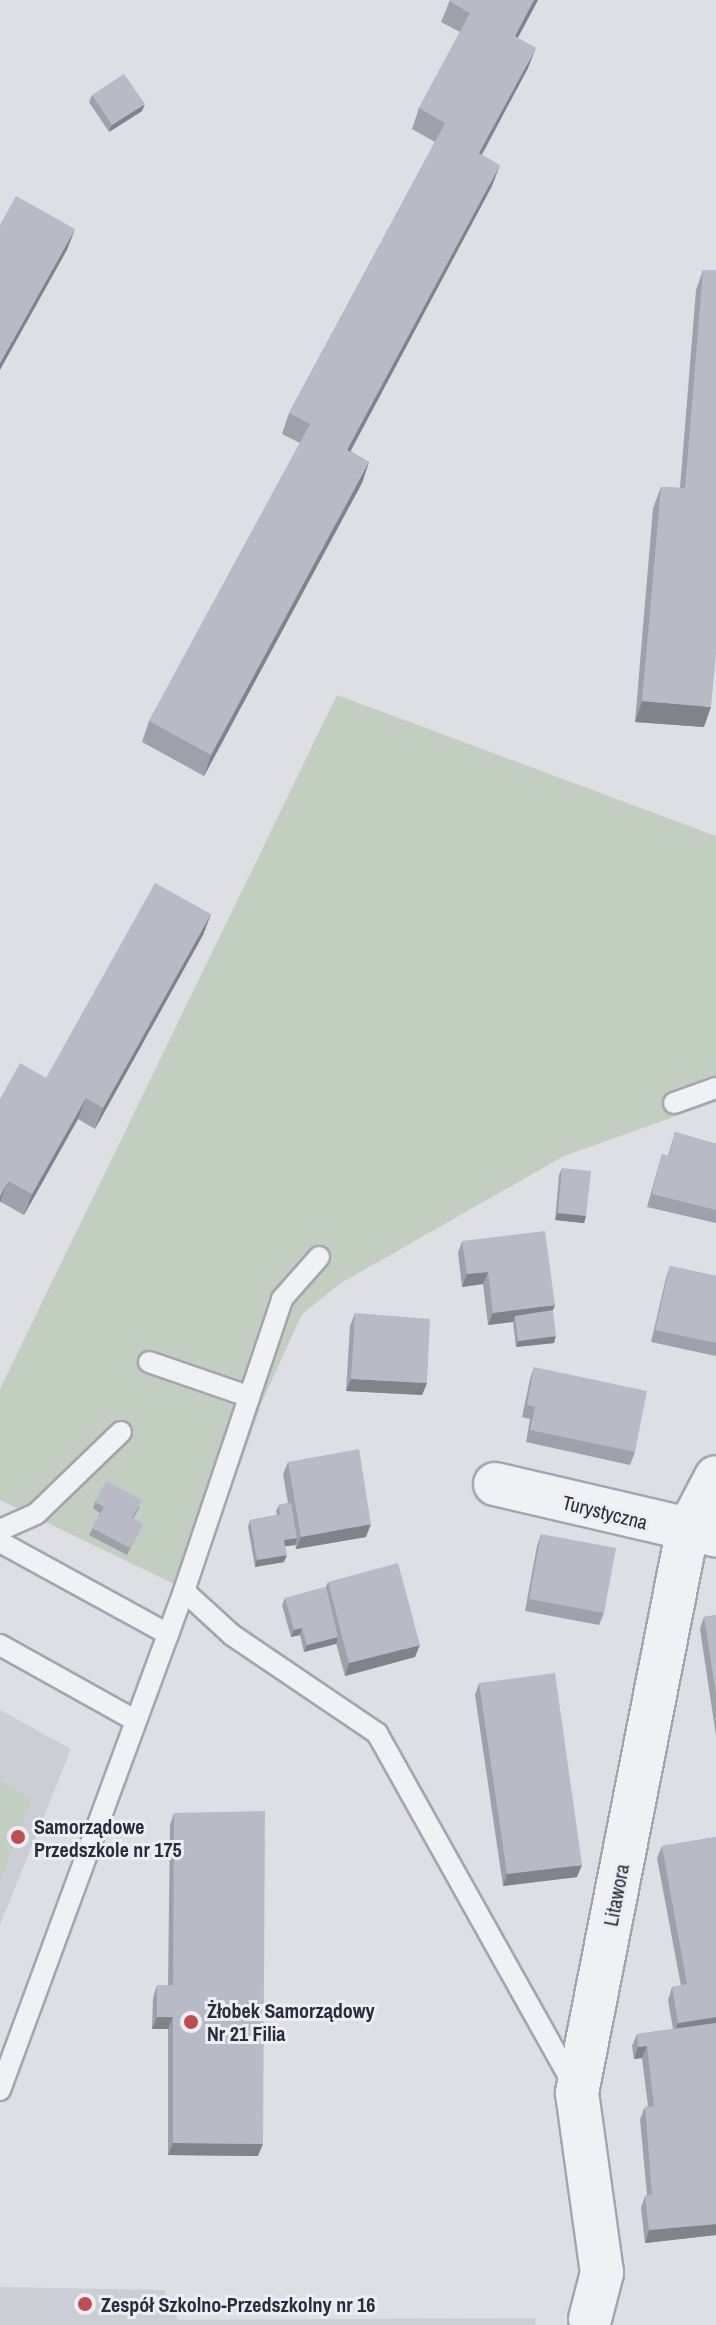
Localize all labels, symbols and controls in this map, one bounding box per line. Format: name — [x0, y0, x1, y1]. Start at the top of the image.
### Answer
street label: Turystyczna — [560, 1490, 650, 1534]
place label: Samorządowe Przedszkole nr 175 — [34, 1814, 182, 1861]
marker: Samorządowe Przedszkole nr 175 — [9, 1828, 27, 1846]
street label: Litawora — [598, 1862, 634, 1928]
place label: Żłobek Samorządowy Nr 21 Filia — [207, 1998, 375, 2045]
marker: Żłobek Samorządowy Nr 21 Filia — [182, 2013, 200, 2031]
place label: Zespół Szkolno-Przedszkolny nr 16 — [101, 2292, 375, 2316]
marker: Zespół Szkolno-Przedszkolny nr 16 — [76, 2295, 94, 2313]

